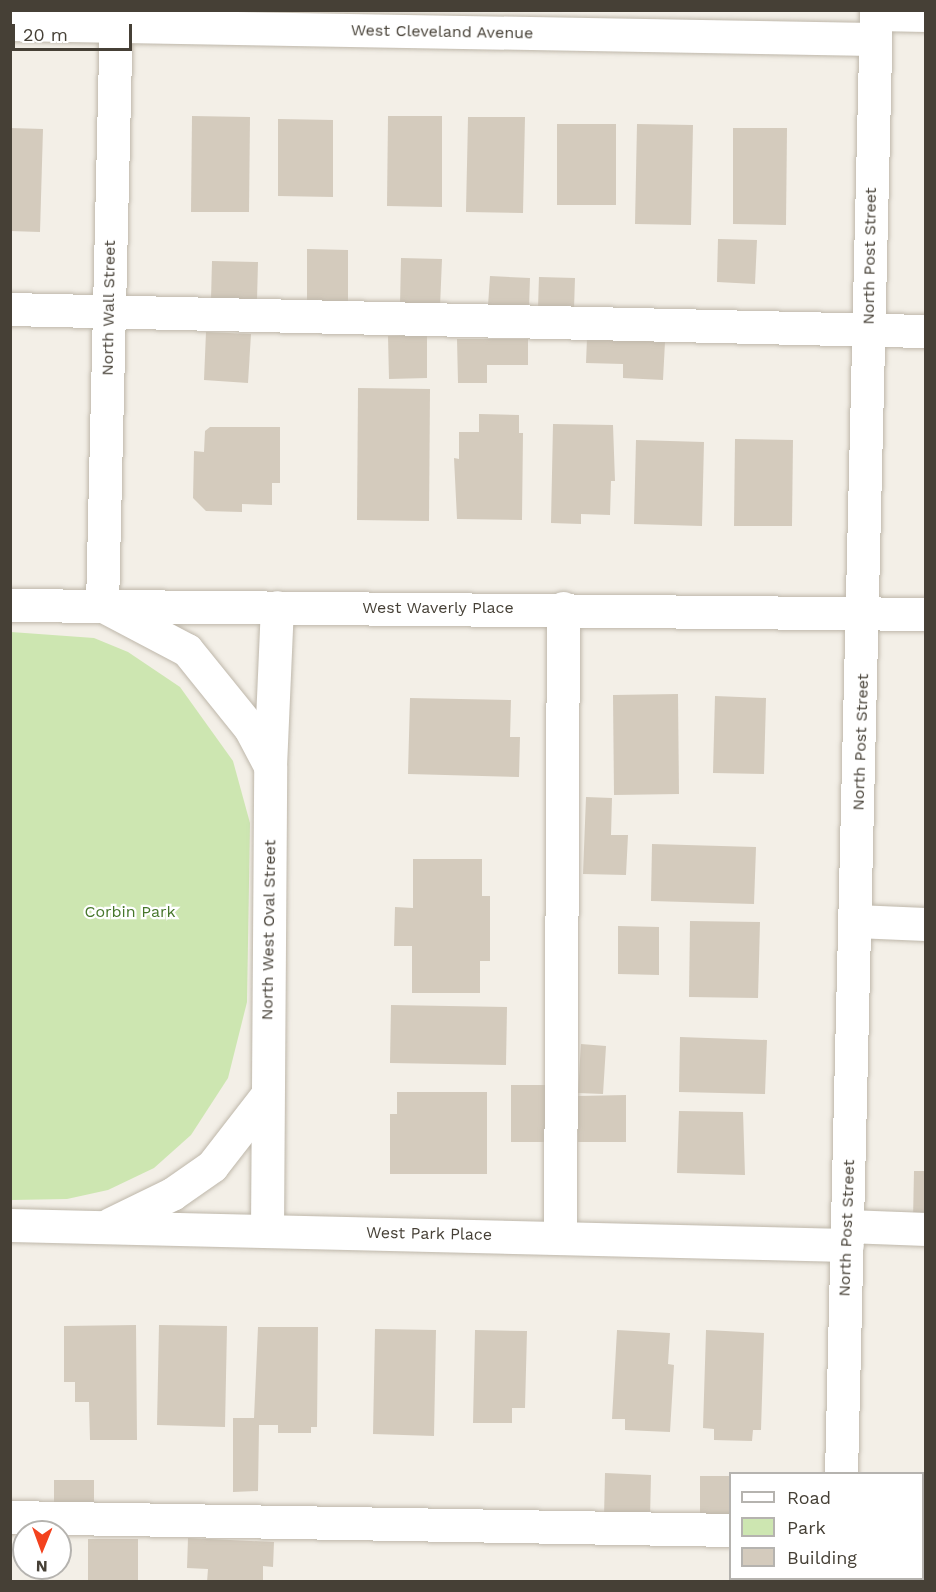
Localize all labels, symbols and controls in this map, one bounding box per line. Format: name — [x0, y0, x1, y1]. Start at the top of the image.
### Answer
scale bar — [15, 12, 135, 50]
street label: West Cleveland Avenue — [350, 21, 534, 43]
text: 20 m — [23, 24, 68, 45]
street label: North Post Street — [859, 187, 881, 325]
street label: North Wall Street — [98, 240, 120, 376]
street label: West Waverly Place — [362, 598, 514, 618]
street label: North Post Street — [849, 673, 873, 811]
street label: North West Oval Street — [258, 839, 280, 1021]
park label: Corbin Park — [84, 902, 176, 922]
street label: North Post Street — [835, 1159, 859, 1297]
street label: West Park Place — [366, 1223, 492, 1245]
legend — [729, 1472, 924, 1580]
text: Road — [787, 1487, 831, 1508]
text: Park — [787, 1517, 826, 1538]
north arrow — [12, 1520, 72, 1580]
text: Building — [787, 1547, 857, 1568]
text: N — [36, 1557, 48, 1576]

